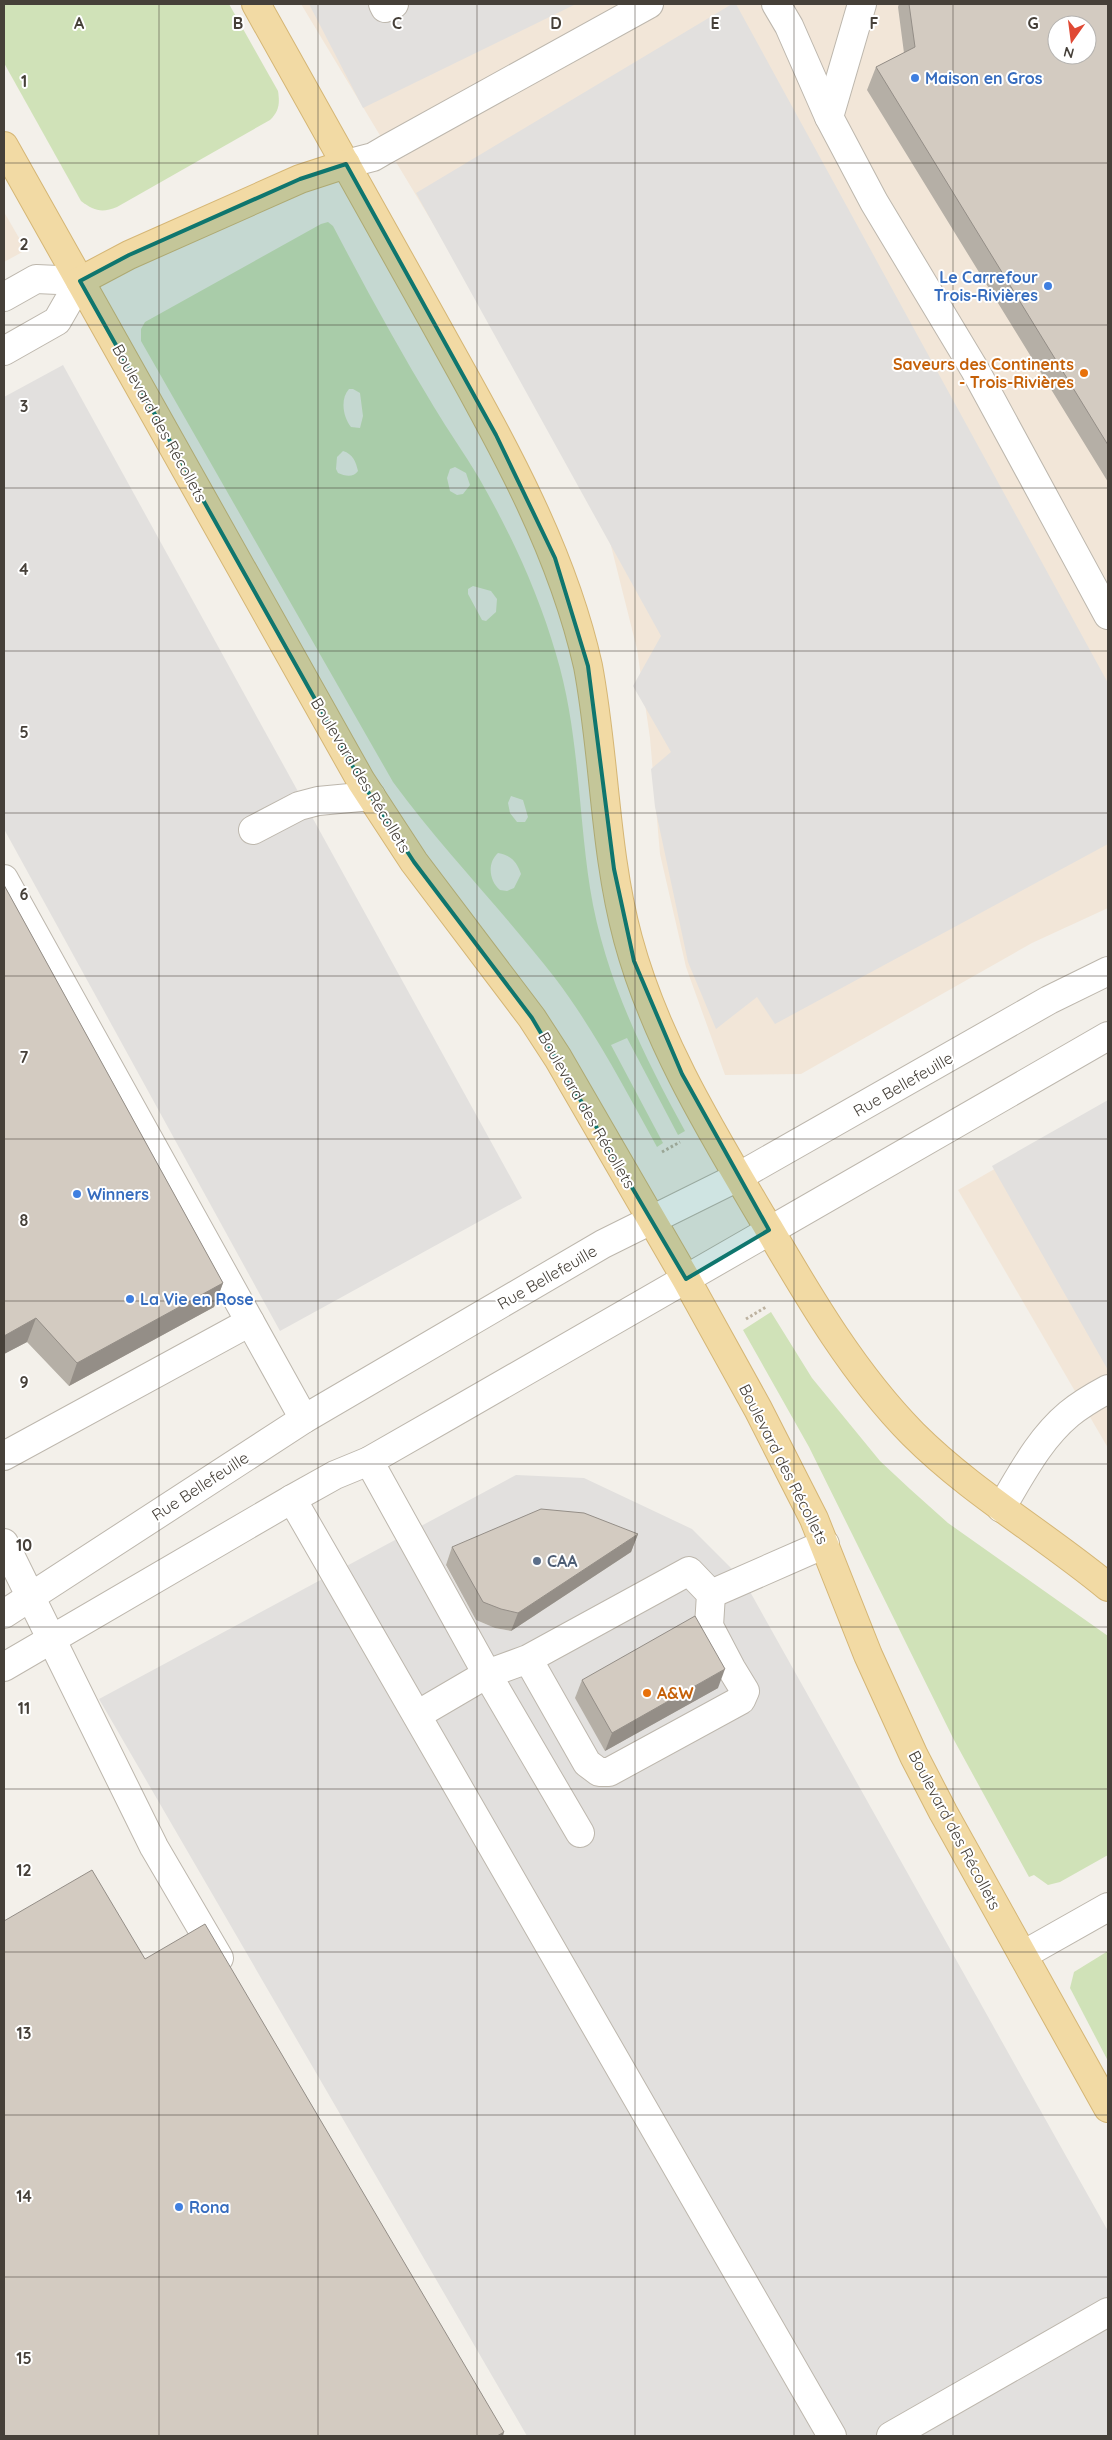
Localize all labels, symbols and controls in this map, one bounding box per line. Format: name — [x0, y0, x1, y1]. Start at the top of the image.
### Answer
text: A — [74, 13, 85, 33]
text: B — [233, 13, 243, 33]
text: C — [392, 13, 402, 33]
text: D — [550, 13, 562, 33]
text: E — [710, 13, 720, 33]
text: F — [870, 13, 879, 33]
text: G — [1027, 13, 1039, 33]
north arrow — [1047, 15, 1097, 65]
text: N — [1062, 43, 1076, 63]
place label: Maison en Gros — [925, 68, 1043, 88]
text: 1 — [21, 71, 27, 91]
marker: Maison en Gros — [909, 72, 921, 84]
text: 2 — [19, 234, 29, 254]
place label: Le Carrefour Trois-Rivières — [934, 267, 1038, 305]
marker: Le Carrefour Trois-Rivières — [1042, 280, 1054, 292]
street label: Boulevard des Récollets — [108, 341, 212, 505]
place label: Saveurs des Continents - Trois-Rivières — [893, 354, 1074, 392]
marker: Saveurs des Continents - Trois-Rivières — [1078, 367, 1090, 379]
text: 3 — [20, 396, 28, 416]
text: 4 — [19, 559, 29, 579]
street label: Boulevard des Récollets — [307, 694, 415, 856]
text: 5 — [19, 722, 29, 742]
text: 6 — [20, 884, 29, 904]
street label: Boulevard des Récollets — [534, 1028, 640, 1192]
text: 7 — [20, 1047, 29, 1067]
street label: Rue Bellefeuille — [850, 1047, 956, 1121]
place label: Winners — [87, 1184, 149, 1204]
marker: Winners — [71, 1188, 83, 1200]
text: 8 — [20, 1210, 29, 1230]
street label: Rue Bellefeuille — [494, 1240, 600, 1314]
place label: La Vie en Rose — [140, 1289, 254, 1309]
marker: La Vie en Rose — [124, 1293, 136, 1305]
text: 9 — [19, 1372, 29, 1392]
street label: Boulevard des Récollets — [735, 1380, 833, 1548]
street label: Rue Bellefeuille — [148, 1447, 252, 1525]
text: 10 — [16, 1535, 32, 1555]
place label: CAA — [547, 1551, 578, 1571]
marker: CAA — [531, 1555, 543, 1567]
place label: A&W — [657, 1683, 694, 1703]
marker: A&W — [641, 1687, 653, 1699]
text: 11 — [18, 1698, 30, 1718]
street label: Boulevard des Récollets — [905, 1747, 1005, 1913]
text: 12 — [16, 1860, 32, 1880]
text: 13 — [17, 2023, 31, 2043]
text: 14 — [16, 2186, 32, 2206]
place label: Rona — [189, 2197, 229, 2217]
marker: Rona — [173, 2201, 185, 2213]
text: 15 — [16, 2348, 32, 2368]

